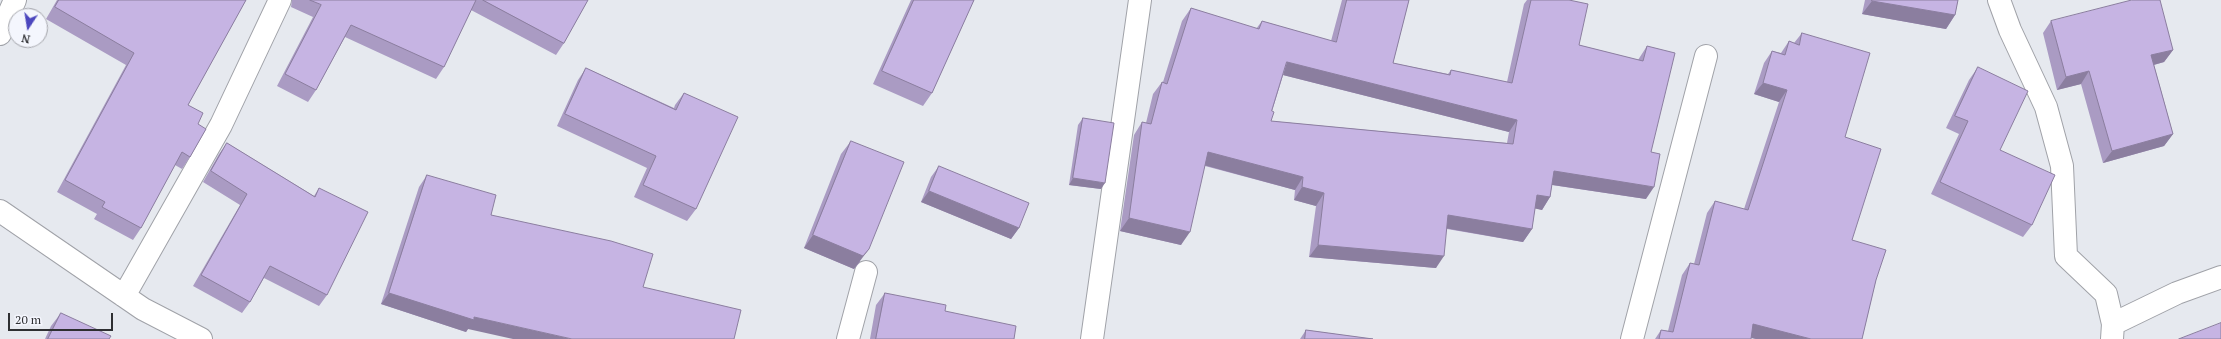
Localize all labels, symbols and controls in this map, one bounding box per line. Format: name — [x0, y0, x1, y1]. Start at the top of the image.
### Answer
north arrow — [8, 8, 48, 48]
text: N — [20, 31, 31, 46]
scale bar — [10, 305, 115, 331]
text: 20 m — [15, 312, 41, 327]

